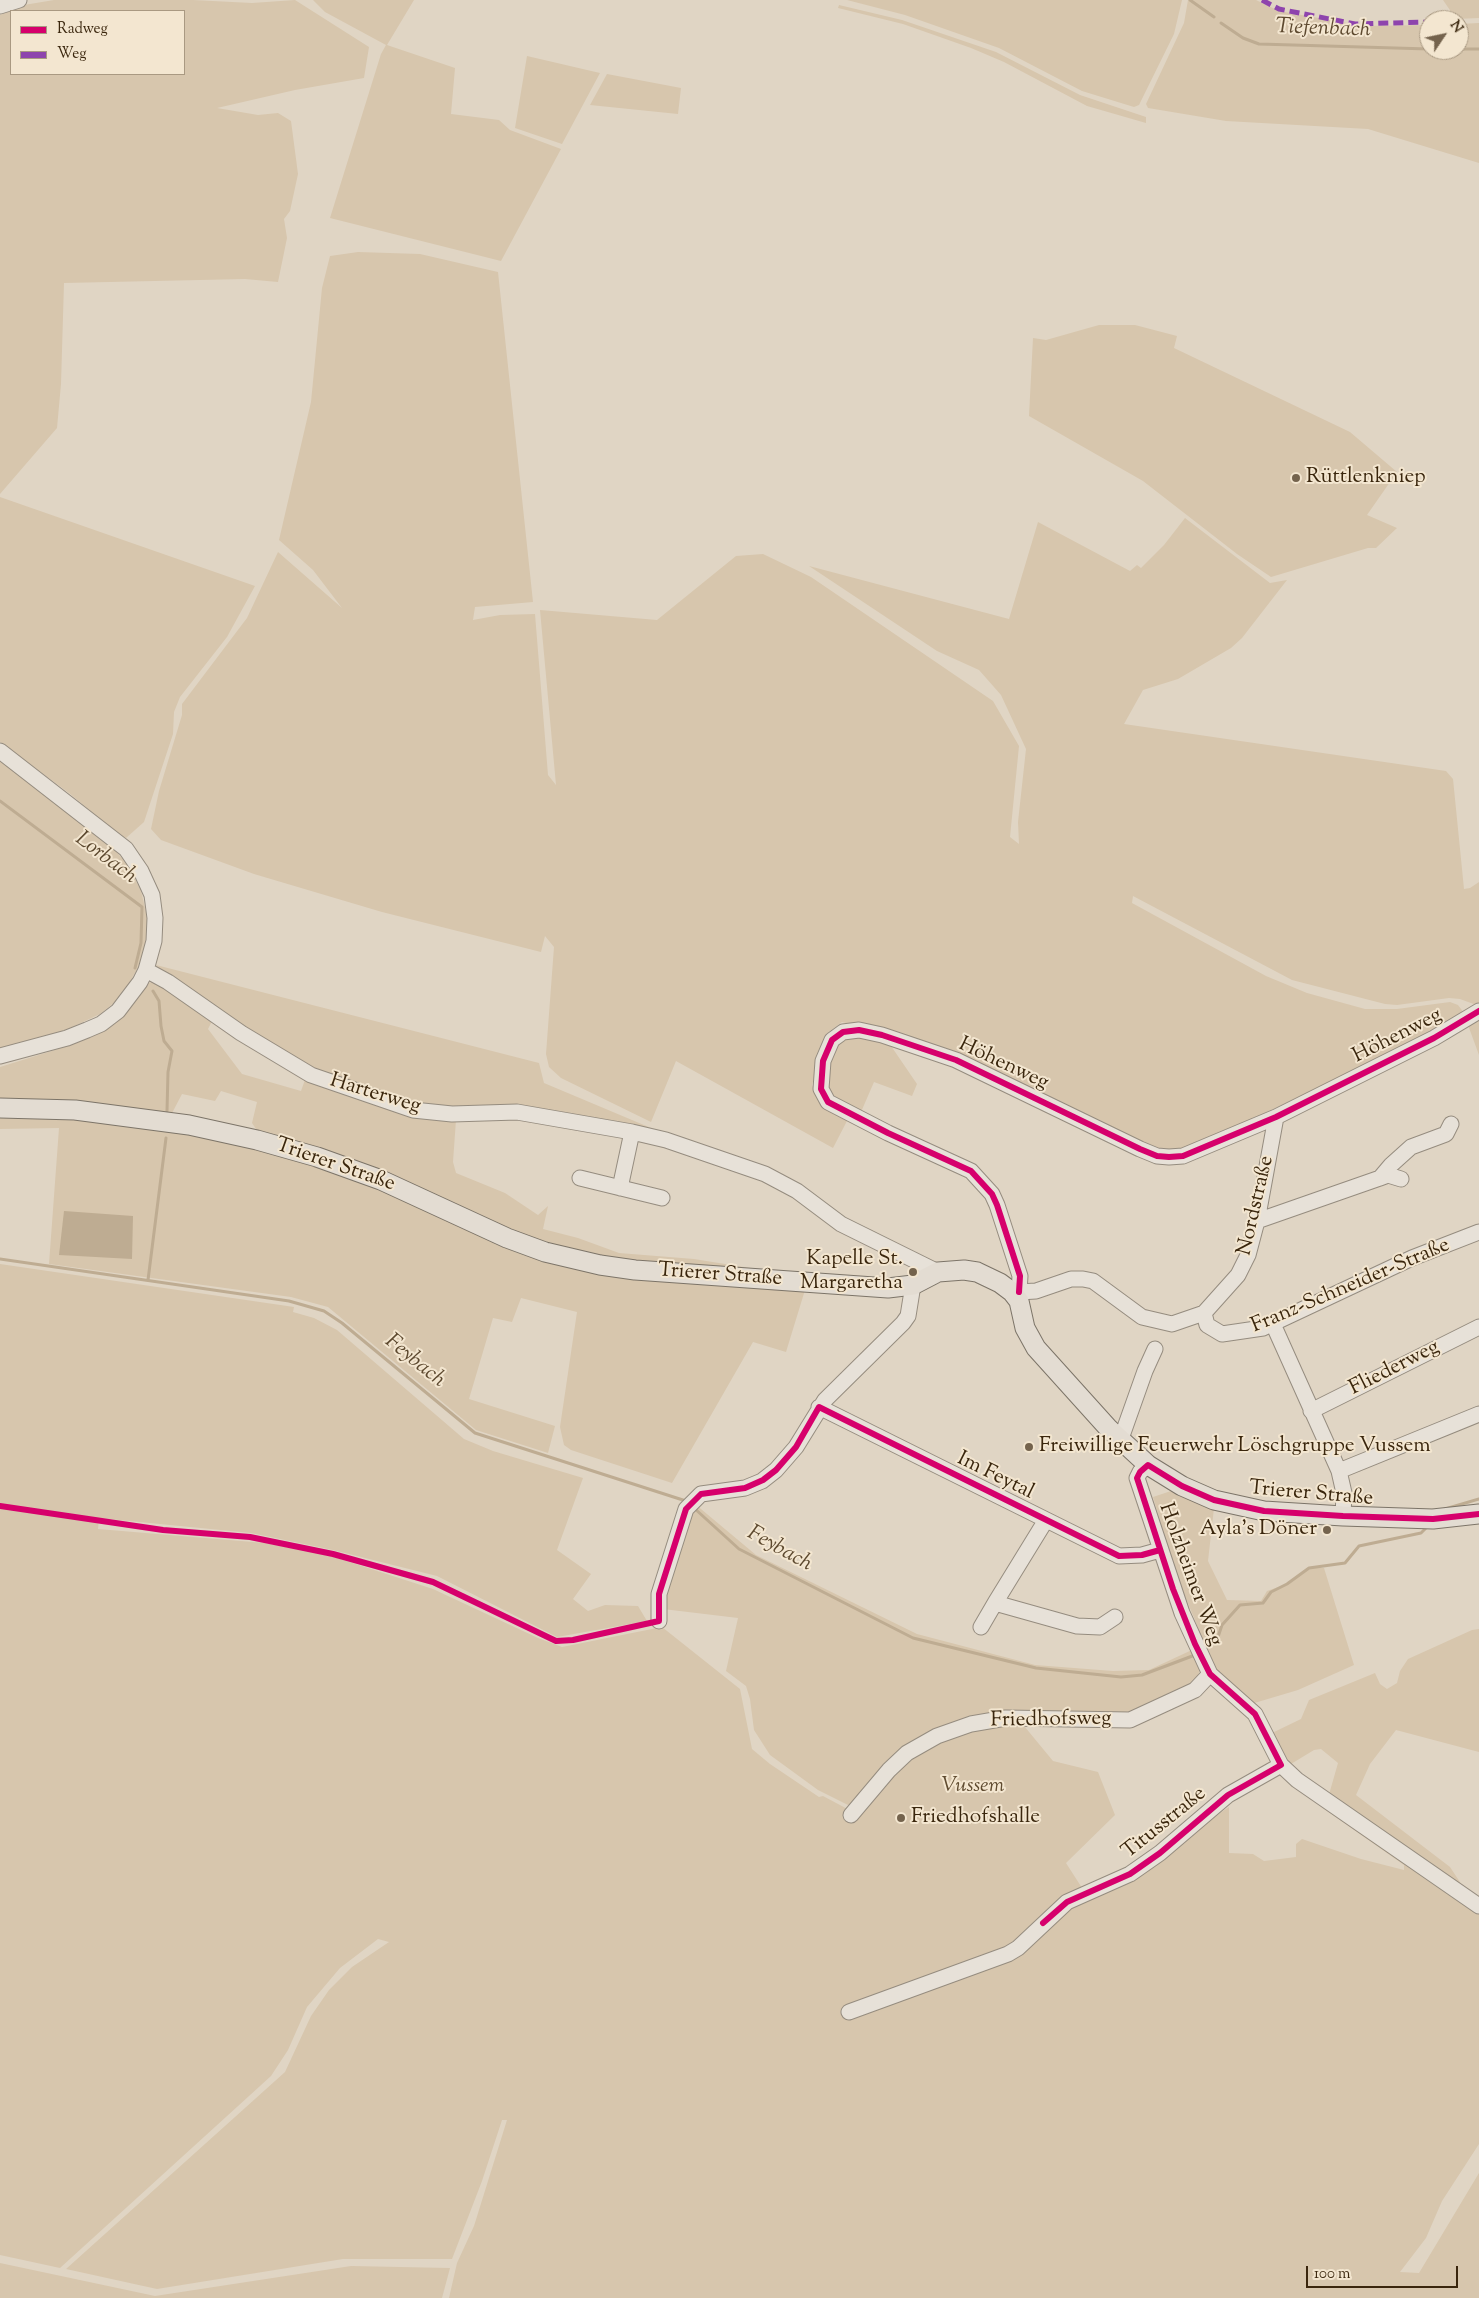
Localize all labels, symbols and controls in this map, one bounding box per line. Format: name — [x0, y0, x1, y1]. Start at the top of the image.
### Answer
legend — [10, 10, 185, 75]
north arrow — [1419, 10, 1469, 60]
water label: Tiefenbach — [1275, 15, 1371, 45]
text: N — [1444, 17, 1467, 37]
text: Radweg — [57, 19, 108, 40]
text: Weg — [57, 44, 87, 65]
place label: Rüttlenkniep — [1306, 465, 1426, 491]
marker: Rüttlenkniep — [1290, 472, 1302, 484]
water label: Lorbach — [69, 827, 141, 891]
street label: Höhenweg — [1349, 1004, 1447, 1070]
street label: Höhenweg — [954, 1033, 1052, 1097]
street label: Harterweg — [326, 1069, 424, 1121]
street label: Trierer Straße — [272, 1134, 398, 1198]
street label: Nordstraße — [1233, 1154, 1281, 1258]
street label: Franz-Schneider-Straße — [1248, 1234, 1454, 1340]
place label: Kapelle St. Margaretha — [800, 1247, 903, 1297]
street label: Trierer Straße — [657, 1259, 783, 1293]
marker: Kapelle St. Margaretha — [907, 1266, 919, 1278]
water label: Feybach — [378, 1329, 450, 1395]
street label: Fliederweg — [1346, 1336, 1444, 1402]
place label: Freiwillige Feuerwehr Löschgruppe Vussem — [1039, 1434, 1431, 1460]
marker: Freiwillige Feuerwehr Löschgruppe Vussem — [1023, 1441, 1035, 1453]
street label: Im Feytal — [952, 1448, 1038, 1506]
street label: Trierer Straße — [1248, 1477, 1374, 1513]
street label: Holzheimer Weg — [1151, 1500, 1227, 1650]
place label: Ayla's Döner — [1200, 1517, 1317, 1543]
water label: Feybach — [742, 1521, 816, 1579]
marker: Ayla's Döner — [1321, 1524, 1333, 1536]
street label: Friedhofsweg — [990, 1707, 1112, 1735]
park label: Vussem — [941, 1774, 1005, 1800]
street label: Titusstraße — [1118, 1782, 1212, 1866]
place label: Friedhofshalle — [911, 1805, 1040, 1831]
marker: Friedhofshalle — [895, 1812, 907, 1824]
scale bar — [1309, 2256, 1462, 2288]
text: 100 m — [1314, 2264, 1350, 2285]

